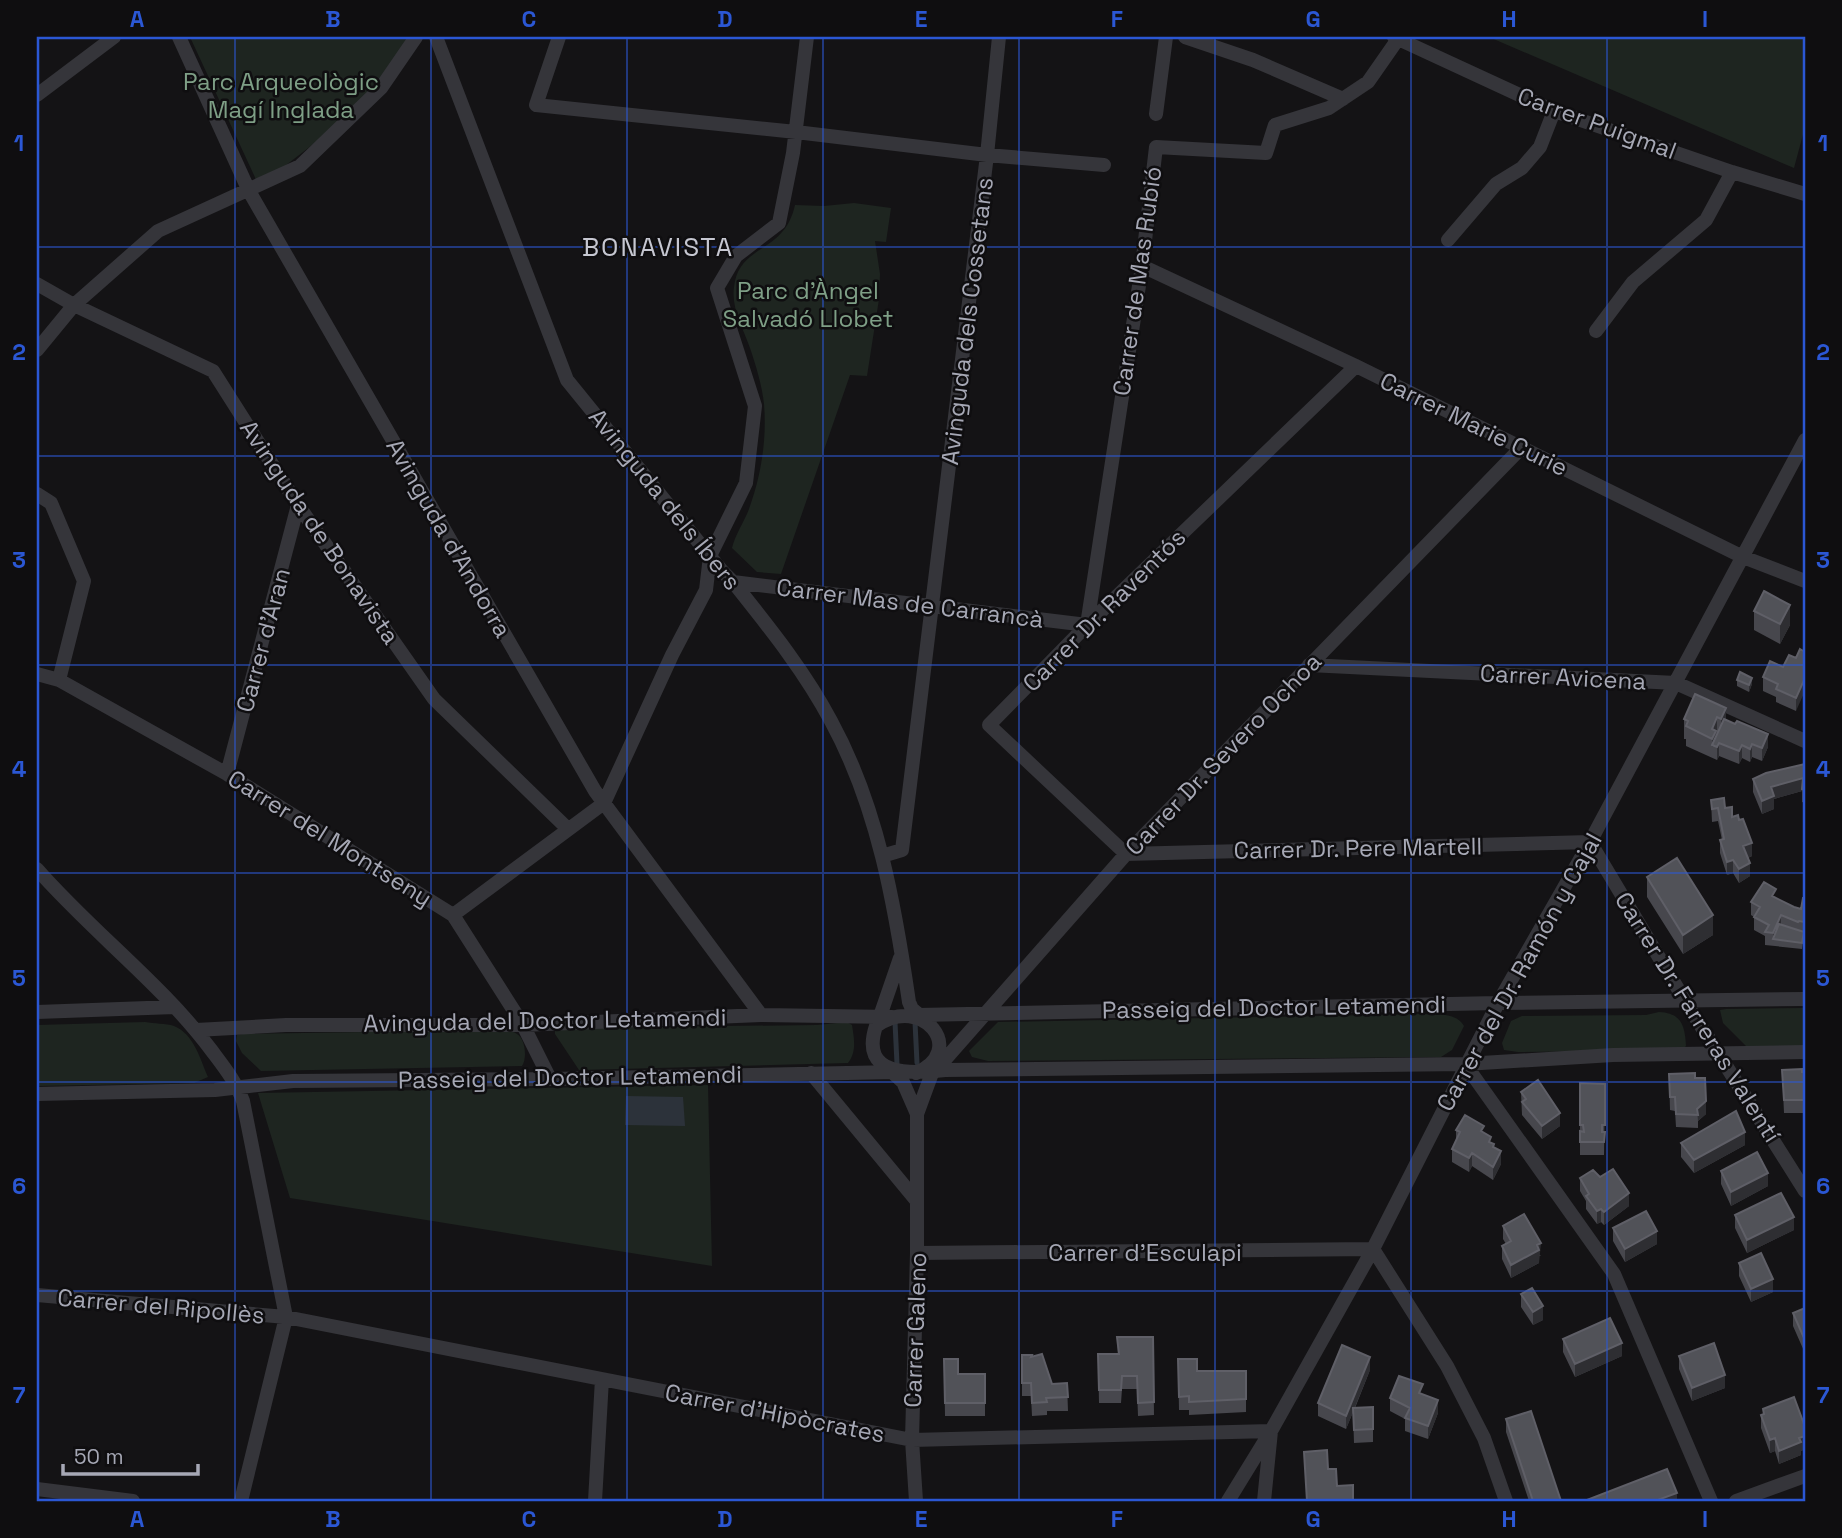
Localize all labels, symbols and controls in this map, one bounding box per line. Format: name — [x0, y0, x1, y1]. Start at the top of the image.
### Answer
text: A — [130, 4, 145, 34]
text: B — [325, 4, 341, 34]
text: C — [522, 4, 536, 34]
text: D — [717, 4, 733, 34]
text: E — [915, 4, 927, 34]
text: F — [1111, 4, 1123, 34]
text: G — [1305, 4, 1321, 34]
text: H — [1501, 4, 1517, 34]
text: I — [1702, 4, 1708, 34]
park label: Parc Arqueològic Magí Inglada — [183, 66, 379, 125]
street label: Carrer Puigmal — [1513, 80, 1681, 166]
text: 1 — [14, 128, 24, 158]
text: 1 — [1818, 128, 1828, 158]
street label: Carrer de Mas Rubió — [1106, 164, 1168, 398]
street label: Avinguda dels Cossetans — [934, 175, 1000, 467]
district label: BONAVISTA — [582, 230, 734, 264]
park label: Parc d'Àngel Salvadó Llobet — [723, 275, 893, 334]
text: 2 — [12, 337, 26, 367]
text: 2 — [1816, 337, 1830, 367]
street label: Carrer Marie Curie — [1375, 365, 1573, 483]
street label: Avinguda dels Íbers — [582, 402, 748, 596]
street label: Avinguda de Bonavista — [233, 414, 407, 650]
street label: Avinguda d'Andorra — [379, 433, 519, 643]
street label: Carrer Dr. Raventós — [1016, 522, 1192, 698]
text: 3 — [12, 545, 26, 575]
text: 3 — [1816, 545, 1830, 575]
street label: Carrer d'Aran — [229, 565, 297, 715]
street label: Carrer Mas de Carrancà — [775, 571, 1046, 635]
street label: Carrer Dr. Severo Ochoa — [1118, 646, 1328, 862]
street label: Carrer Avicena — [1479, 657, 1647, 697]
text: 4 — [12, 754, 27, 784]
text: 4 — [1816, 754, 1831, 784]
street label: Carrer del Montseny — [222, 763, 438, 913]
street label: Carrer del Dr. Ramón y Cajal — [1429, 827, 1609, 1117]
street label: Carrer Dr. Pere Martell — [1233, 830, 1483, 866]
street label: Carrer Dr. Farreras Valentí — [1608, 886, 1788, 1148]
text: 5 — [12, 963, 26, 993]
text: 5 — [1816, 963, 1830, 993]
street label: Passeig del Doctor Letamendi — [1102, 988, 1446, 1026]
street label: Avinguda del Doctor Letamendi — [363, 1001, 727, 1039]
street label: Passeig del Doctor Letamendi — [398, 1058, 742, 1096]
text: 6 — [12, 1171, 26, 1201]
text: 6 — [1816, 1171, 1830, 1201]
street label: Carrer d'Esculapi — [1048, 1237, 1242, 1268]
street label: Carrer Galeno — [897, 1252, 933, 1408]
street label: Carrer del Ripollès — [56, 1281, 266, 1331]
street label: Carrer d'Hipòcrates — [662, 1376, 888, 1450]
text: 7 — [13, 1380, 26, 1410]
text: 7 — [1817, 1380, 1830, 1410]
scale bar — [63, 1433, 198, 1477]
text: 50 m — [74, 1443, 124, 1470]
text: A — [130, 1504, 145, 1534]
text: B — [325, 1504, 341, 1534]
text: C — [522, 1504, 536, 1534]
text: D — [717, 1504, 733, 1534]
text: E — [915, 1504, 927, 1534]
text: F — [1111, 1504, 1123, 1534]
text: G — [1305, 1504, 1321, 1534]
text: H — [1501, 1504, 1517, 1534]
text: I — [1702, 1504, 1708, 1534]

